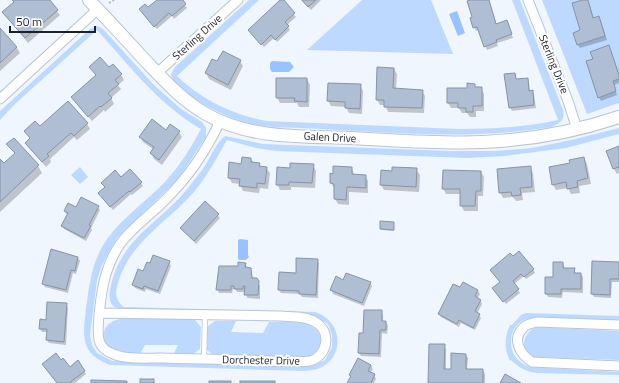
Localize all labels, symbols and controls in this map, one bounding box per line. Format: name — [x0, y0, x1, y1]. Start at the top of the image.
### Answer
scale bar — [10, 8, 95, 34]
street label: Sterling Drive — [169, 10, 226, 64]
text: 50 m — [16, 12, 42, 31]
street label: Sterling Drive — [535, 32, 573, 96]
street label: Galen Drive — [303, 128, 357, 146]
street label: Dorchester Drive — [222, 351, 300, 369]

